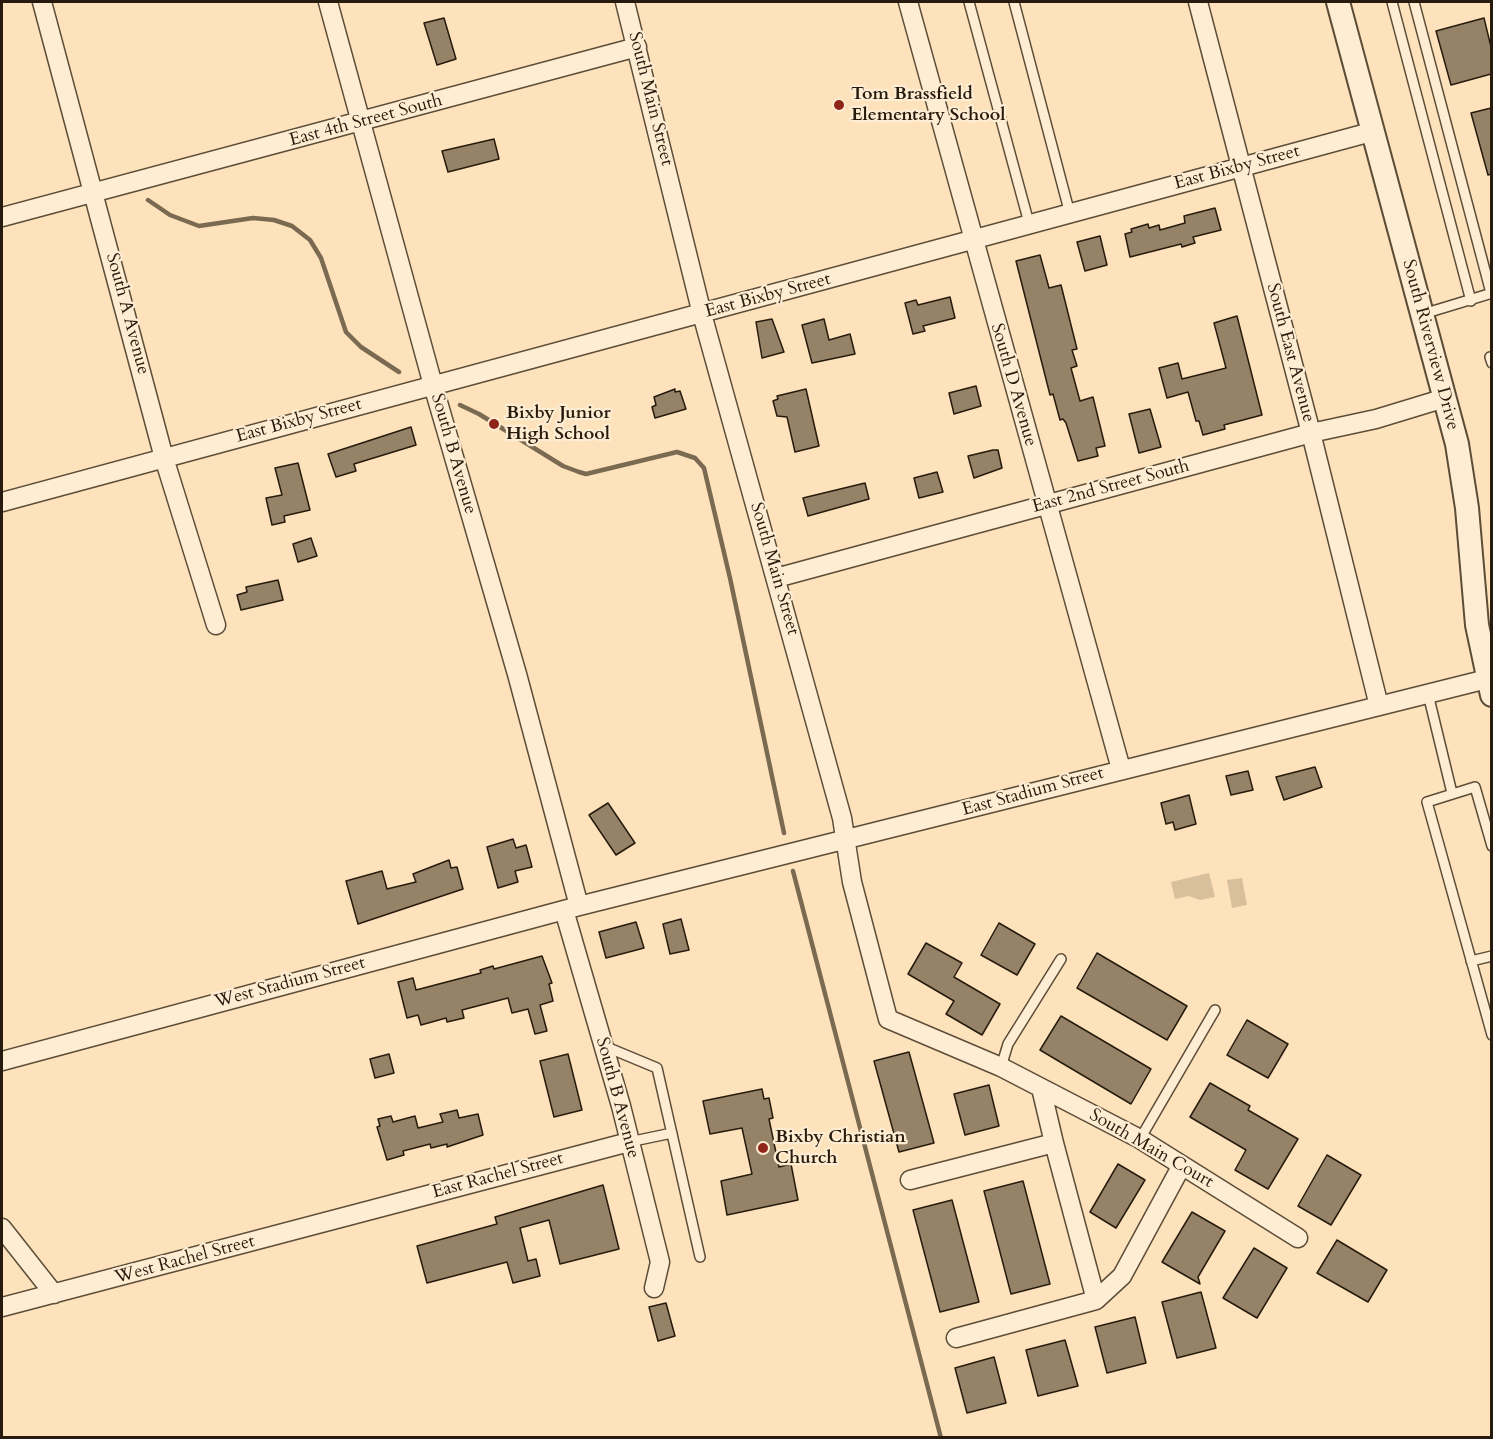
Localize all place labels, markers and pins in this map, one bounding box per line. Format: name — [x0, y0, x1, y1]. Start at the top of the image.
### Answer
place label: Tom Brassfield Elementary School — [851, 84, 1005, 127]
marker: Tom Brassfield Elementary School — [832, 98, 846, 112]
place label: Bixby Junior High School — [506, 403, 611, 446]
marker: Bixby Junior High School — [487, 417, 501, 431]
place label: Bixby Christian Church — [775, 1127, 906, 1170]
marker: Bixby Christian Church — [756, 1141, 770, 1155]

